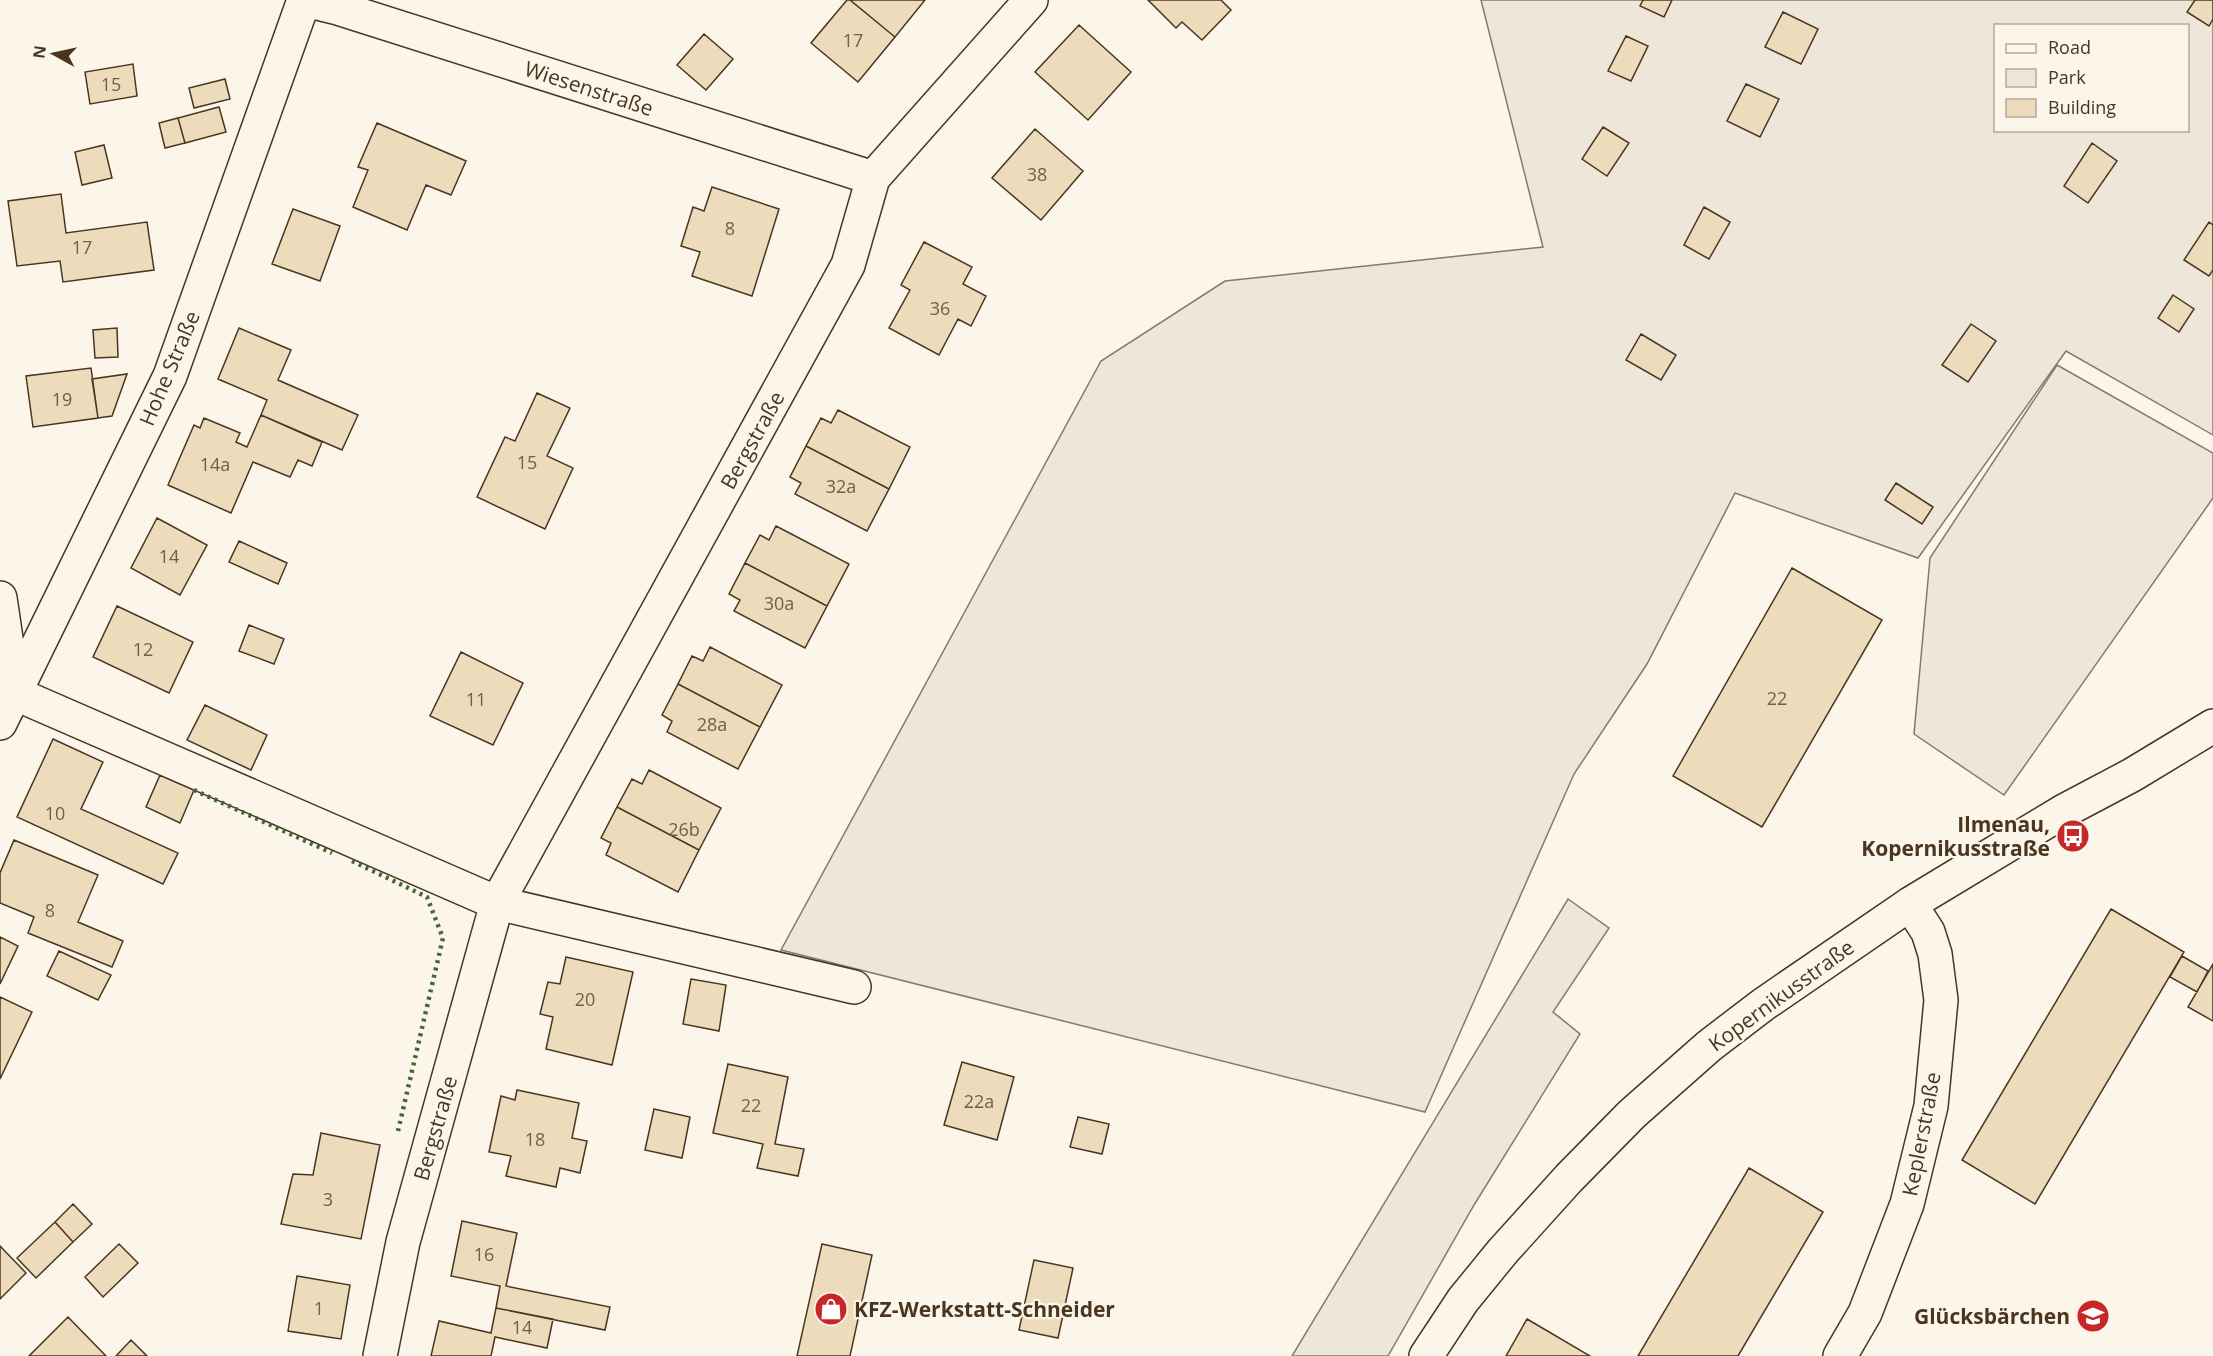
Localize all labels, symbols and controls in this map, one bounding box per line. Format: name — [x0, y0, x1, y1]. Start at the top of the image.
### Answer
north arrow — [24, 24, 84, 84]
legend — [1994, 24, 2189, 132]
house number: 17 — [843, 28, 863, 52]
text: Road — [2048, 35, 2091, 59]
text: N — [27, 44, 51, 60]
street label: Wiesenstraße — [521, 54, 657, 122]
text: Park — [2048, 65, 2086, 89]
house number: 15 — [101, 72, 121, 96]
text: Building — [2048, 95, 2116, 119]
house number: 38 — [1027, 162, 1047, 186]
house number: 8 — [725, 216, 735, 240]
house number: 17 — [72, 235, 92, 259]
house number: 36 — [930, 296, 950, 320]
street label: Hohe Straße — [132, 306, 206, 430]
street label: Bergstraße — [714, 386, 790, 494]
house number: 19 — [52, 387, 72, 411]
house number: 15 — [517, 450, 537, 474]
house number: 14a — [200, 452, 230, 476]
house number: 32a — [826, 474, 856, 498]
house number: 14 — [159, 544, 179, 568]
house number: 30a — [764, 591, 794, 615]
house number: 12 — [133, 637, 153, 661]
house number: 22 — [1767, 686, 1787, 710]
house number: 11 — [466, 687, 486, 711]
house number: 28a — [697, 712, 727, 736]
house number: 10 — [45, 801, 65, 825]
place label: Ilmenau, Kopernikusstraße — [1861, 810, 2050, 862]
house number: 26b — [668, 817, 700, 841]
bus stop icon: Ilmenau, Kopernikusstraße — [2055, 818, 2091, 854]
house number: 8 — [45, 898, 55, 922]
street label: Kopernikusstraße — [1703, 933, 1859, 1057]
house number: 20 — [575, 987, 595, 1011]
street label: Keplerstraße — [1895, 1070, 1947, 1198]
street label: Bergstraße — [407, 1072, 463, 1184]
house number: 22a — [964, 1089, 994, 1113]
house number: 22 — [741, 1093, 761, 1117]
house number: 18 — [525, 1127, 545, 1151]
house number: 3 — [323, 1187, 333, 1211]
house number: 16 — [474, 1242, 494, 1266]
shop icon: KFZ-Werkstatt-Schneider — [813, 1291, 849, 1327]
place label: KFZ-Werkstatt-Schneider — [854, 1295, 1115, 1323]
house number: 1 — [314, 1296, 324, 1320]
school or university icon: Glücksbärchen — [2075, 1298, 2111, 1334]
place label: Glücksbärchen — [1914, 1302, 2070, 1330]
house number: 14 — [512, 1315, 532, 1339]

